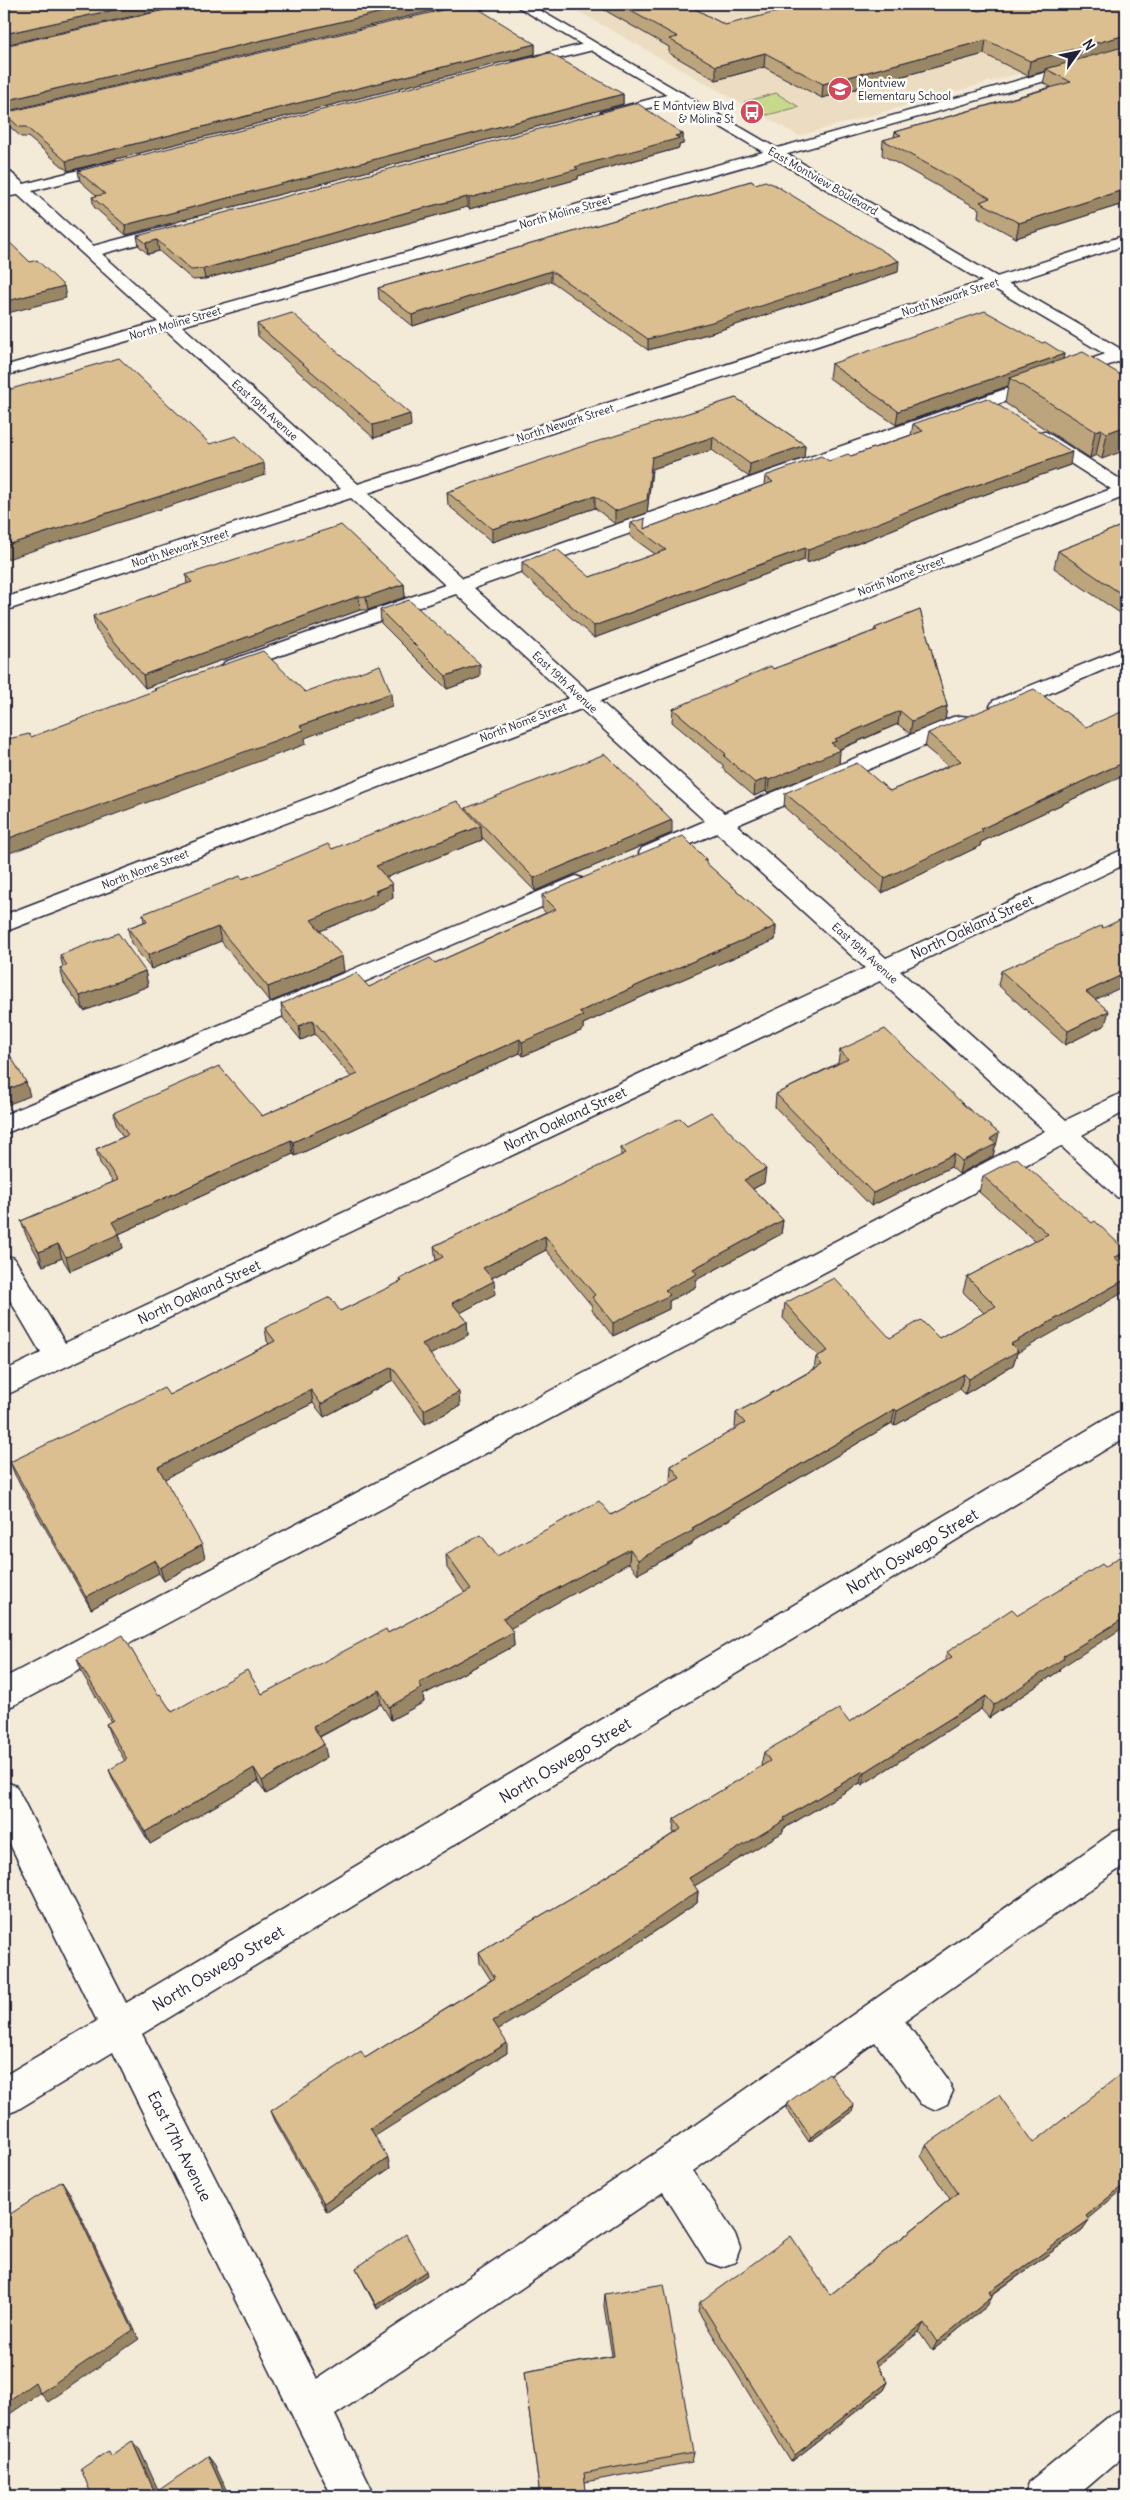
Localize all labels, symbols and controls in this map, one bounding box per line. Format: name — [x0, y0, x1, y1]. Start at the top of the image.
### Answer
north arrow — [1052, 28, 1102, 78]
text: N — [1079, 36, 1099, 54]
school or university icon: Montview Elementary School — [827, 76, 853, 102]
place label: Montview Elementary School — [858, 76, 951, 103]
place label: E Montview Blvd & Moline St — [654, 99, 735, 126]
bus stop icon: E Montview Blvd & Moline St — [739, 99, 765, 125]
street label: East Montview Boulevard — [766, 144, 881, 218]
street label: North Moline Street — [517, 192, 613, 232]
street label: North Newark Street — [900, 275, 1001, 319]
street label: North Moline Street — [127, 303, 223, 343]
street label: East 19th Avenue — [229, 377, 301, 443]
street label: North Newark Street — [515, 401, 616, 445]
street label: North Newark Street — [130, 526, 231, 570]
street label: North Nome Street — [856, 553, 947, 599]
street label: East 19th Avenue — [529, 648, 601, 716]
street label: North Nome Street — [478, 699, 569, 745]
street label: North Nome Street — [100, 846, 191, 892]
street label: North Oakland Street — [908, 891, 1036, 963]
street label: East 19th Avenue — [829, 920, 901, 986]
street label: North Oakland Street — [501, 1083, 629, 1155]
street label: North Oakland Street — [135, 1256, 263, 1328]
street label: North Oswego Street — [842, 1503, 982, 1598]
street label: North Oswego Street — [495, 1712, 635, 1807]
street label: North Oswego Street — [148, 1920, 288, 2015]
street label: East 17th Avenue — [144, 2088, 216, 2204]

